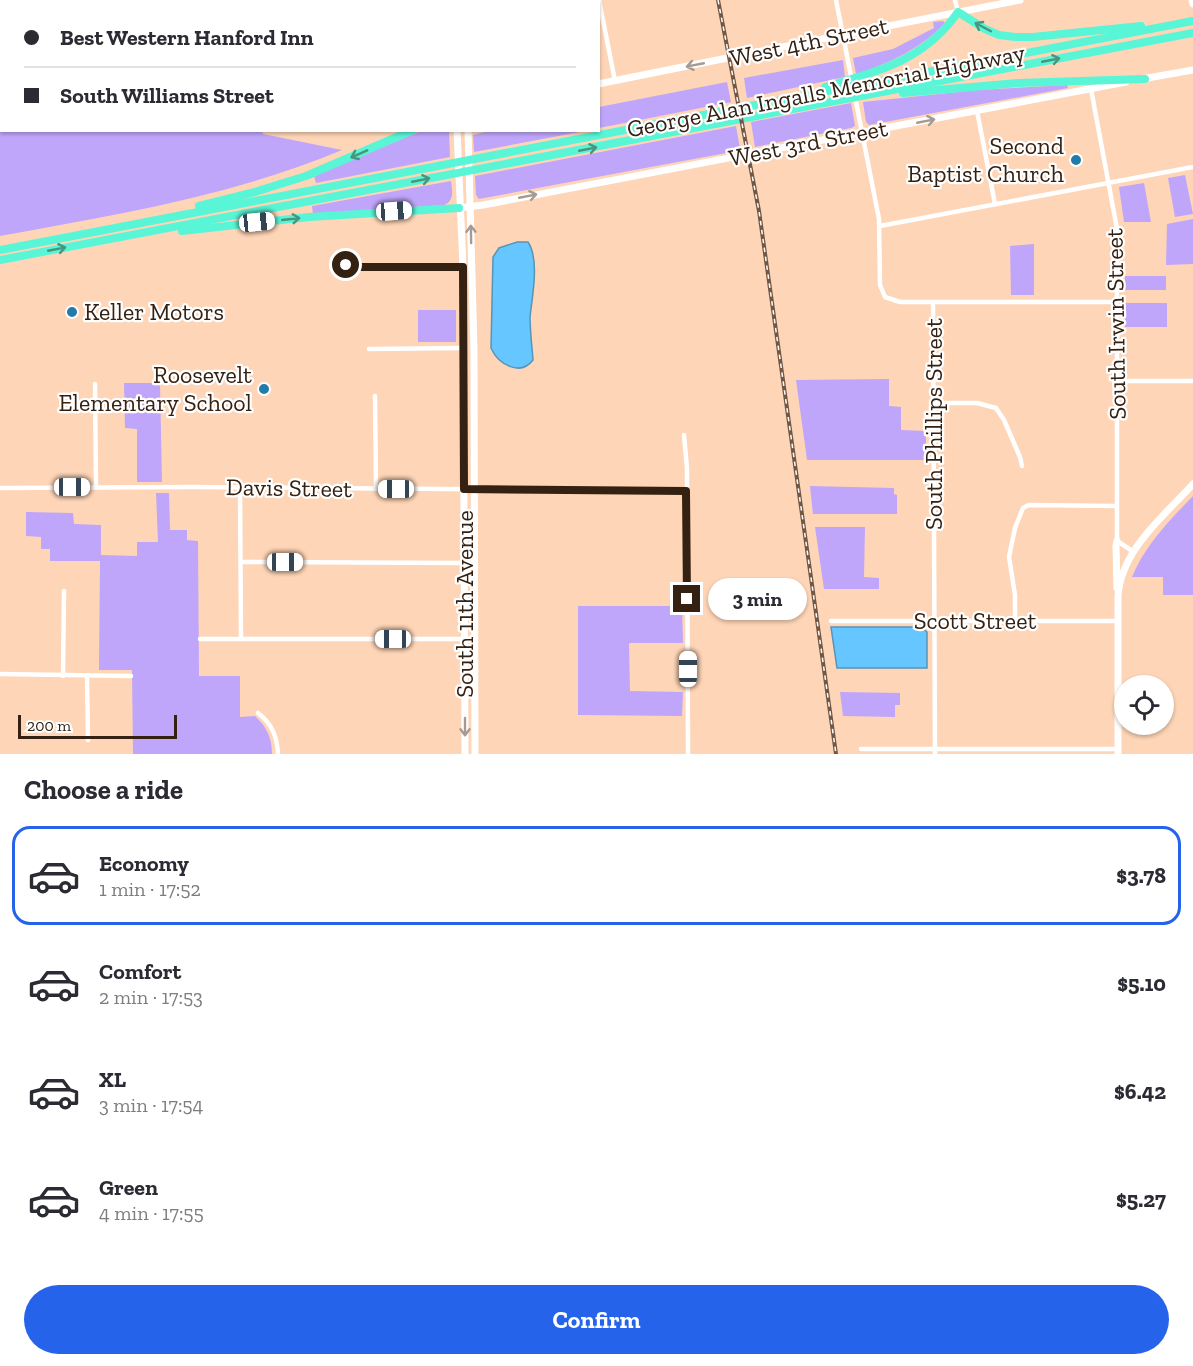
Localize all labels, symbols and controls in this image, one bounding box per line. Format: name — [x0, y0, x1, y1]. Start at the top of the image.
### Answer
street label: West 4th Street — [727, 11, 891, 72]
one-way arrow — [974, 21, 992, 32]
text: Best Western Hanford Inn — [60, 24, 314, 51]
street label: George Alan Ingalls Memorial Highway — [624, 38, 1028, 143]
one-way arrow — [1041, 54, 1060, 65]
one-way arrow — [686, 60, 705, 71]
text: South Williams Street — [60, 82, 274, 109]
street label: West 3rd Street — [726, 113, 890, 172]
one-way arrow — [916, 115, 935, 126]
place label: Second Baptist Church — [907, 131, 1065, 188]
one-way arrow — [578, 143, 597, 154]
one-way arrow — [351, 149, 369, 160]
marker: Second Baptist Church — [1069, 153, 1083, 167]
one-way arrow — [411, 174, 431, 185]
one-way arrow — [518, 190, 537, 201]
car — [375, 201, 413, 221]
car — [238, 211, 276, 233]
one-way arrow — [280, 213, 300, 224]
one-way arrow — [465, 224, 477, 244]
street label: South Irwin Street — [1099, 228, 1132, 420]
one-way arrow — [47, 243, 67, 254]
route start — [332, 251, 359, 278]
place label: Keller Motors — [84, 297, 224, 326]
marker: Keller Motors — [65, 305, 79, 319]
street label: South Phillips Street — [919, 318, 948, 530]
place label: Roosevelt Elementary School — [58, 360, 252, 417]
marker: Roosevelt Elementary School — [257, 382, 271, 396]
street label: Davis Street — [226, 472, 352, 503]
car — [54, 478, 90, 496]
car — [378, 480, 414, 498]
street label: South 11th Avenue — [450, 510, 479, 698]
car — [267, 553, 303, 571]
callout: 3 min — [708, 578, 807, 620]
route end — [673, 585, 700, 612]
text: 3 min — [733, 587, 782, 611]
street label: Scott Street — [914, 606, 1036, 635]
car — [375, 630, 411, 648]
car — [679, 651, 697, 687]
map controls — [1114, 675, 1174, 735]
button: locate — [1114, 675, 1174, 735]
scale bar — [18, 712, 177, 740]
text: 200 m — [27, 716, 71, 735]
one-way arrow — [459, 716, 471, 736]
text: Choose a ride — [24, 774, 183, 806]
icon: car — [27, 849, 81, 903]
text: Economy — [99, 850, 189, 877]
text: $3.78 — [1116, 862, 1166, 889]
text: 1 min · 17:52 — [99, 877, 201, 901]
icon: car — [27, 957, 81, 1011]
text: Comfort — [99, 958, 181, 985]
text: $5.10 — [1117, 970, 1166, 997]
text: 2 min · 17:53 — [99, 985, 203, 1009]
icon: car — [27, 1065, 81, 1119]
text: XL — [99, 1066, 126, 1093]
text: $6.42 — [1114, 1078, 1166, 1105]
text: 3 min · 17:54 — [99, 1093, 203, 1117]
icon: car — [27, 1173, 81, 1227]
text: Green — [99, 1174, 158, 1201]
text: $5.27 — [1116, 1186, 1166, 1213]
text: 4 min · 17:55 — [99, 1201, 204, 1225]
button: Confirm — [24, 1285, 1169, 1354]

